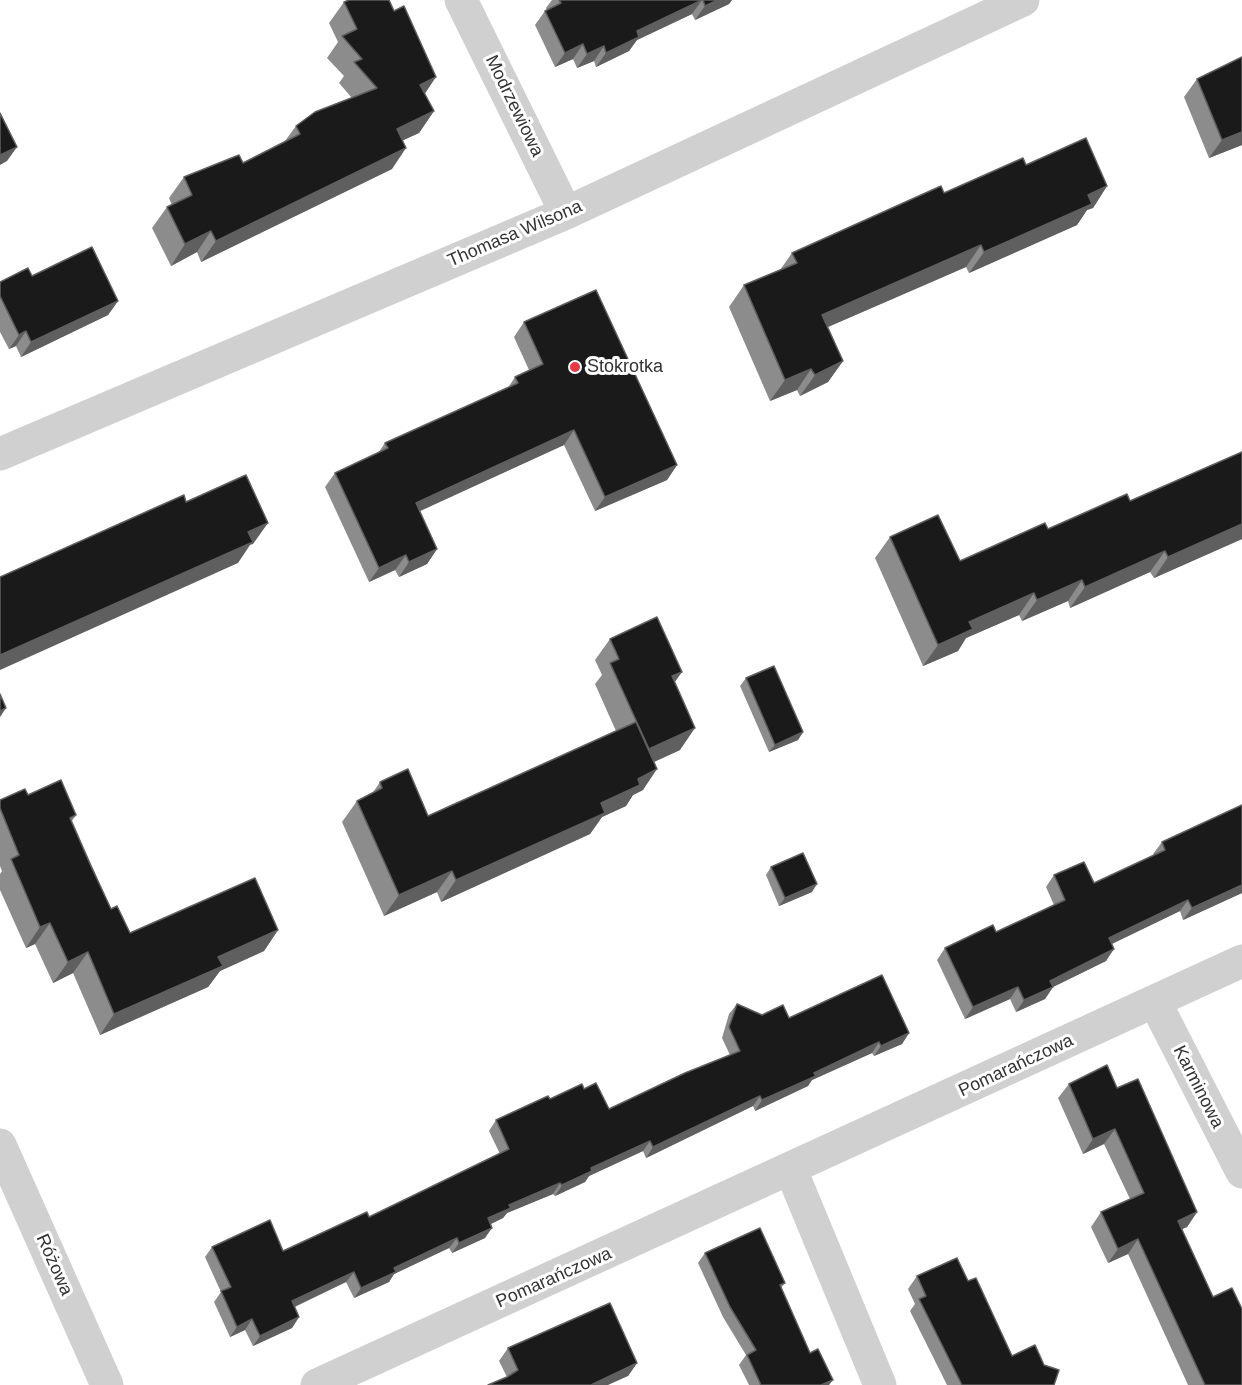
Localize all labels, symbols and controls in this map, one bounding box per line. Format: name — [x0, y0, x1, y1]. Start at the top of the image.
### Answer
street label: Modrzewiowa — [480, 52, 548, 160]
street label: Thomasa Wilsona — [444, 196, 586, 272]
place label: Stokrotka — [587, 356, 663, 378]
marker: Stokrotka — [568, 360, 582, 374]
street label: Pomarańczowa — [955, 1030, 1077, 1102]
street label: Karminowa — [1168, 1042, 1228, 1132]
street label: Różowa — [31, 1231, 77, 1299]
street label: Pomarańczowa — [493, 1243, 615, 1313]

